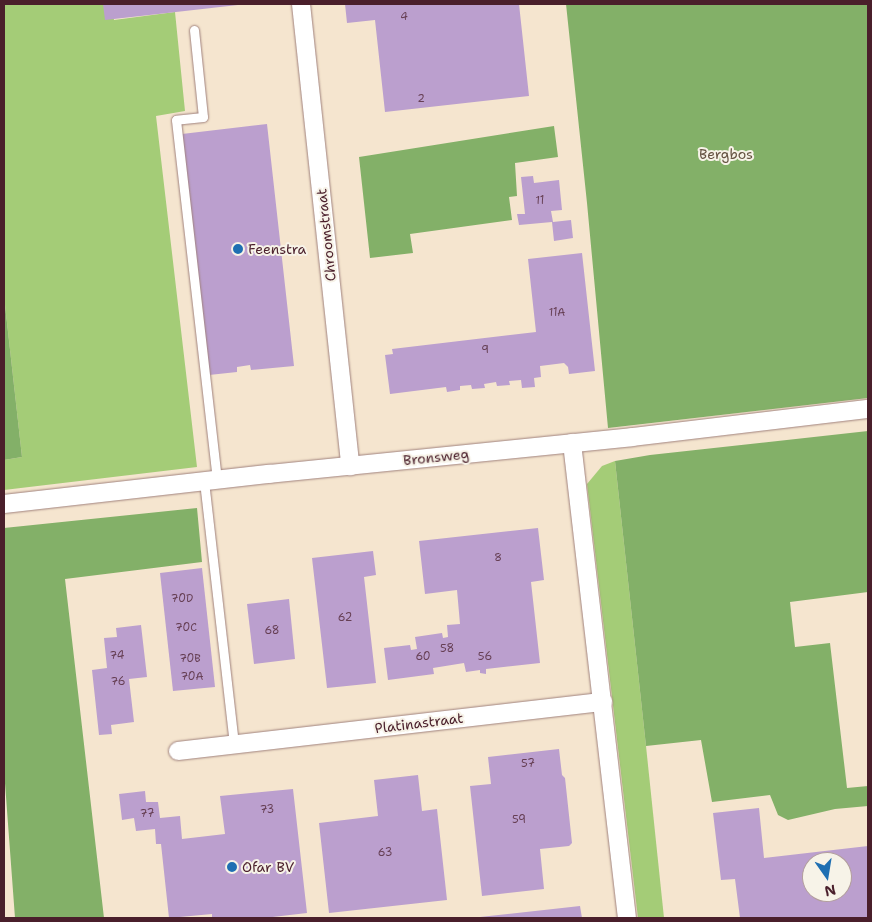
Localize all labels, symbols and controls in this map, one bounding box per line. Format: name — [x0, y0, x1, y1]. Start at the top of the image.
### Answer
house number: 4 — [400, 10, 408, 24]
house number: 2 — [417, 92, 425, 106]
park label: Bergbos — [699, 146, 753, 162]
street label: Chroomstraat — [313, 188, 339, 282]
house number: 11 — [536, 194, 544, 208]
place label: Feenstra — [248, 241, 306, 257]
marker: Feenstra — [232, 243, 244, 255]
house number: 11A — [549, 306, 565, 320]
house number: 9 — [481, 343, 489, 357]
street label: Bronsweg — [402, 445, 470, 469]
house number: 8 — [494, 551, 502, 565]
house number: 70D — [171, 592, 193, 606]
house number: 62 — [338, 611, 352, 625]
house number: 70C — [175, 621, 197, 635]
house number: 68 — [265, 624, 279, 638]
house number: 58 — [440, 642, 454, 656]
house number: 74 — [110, 649, 124, 663]
house number: 60 — [415, 650, 431, 664]
house number: 56 — [478, 650, 492, 664]
house number: 70B — [179, 652, 201, 666]
house number: 70A — [180, 670, 204, 684]
house number: 76 — [111, 675, 125, 689]
street label: Platinastraat — [374, 709, 464, 737]
house number: 57 — [521, 757, 535, 771]
house number: 73 — [260, 803, 274, 817]
house number: 77 — [140, 807, 154, 821]
house number: 59 — [512, 813, 526, 827]
house number: 63 — [378, 846, 392, 860]
north arrow — [802, 852, 852, 902]
place label: Ofar BV — [242, 859, 294, 875]
marker: Ofar BV — [226, 861, 238, 873]
text: N — [823, 881, 838, 901]

